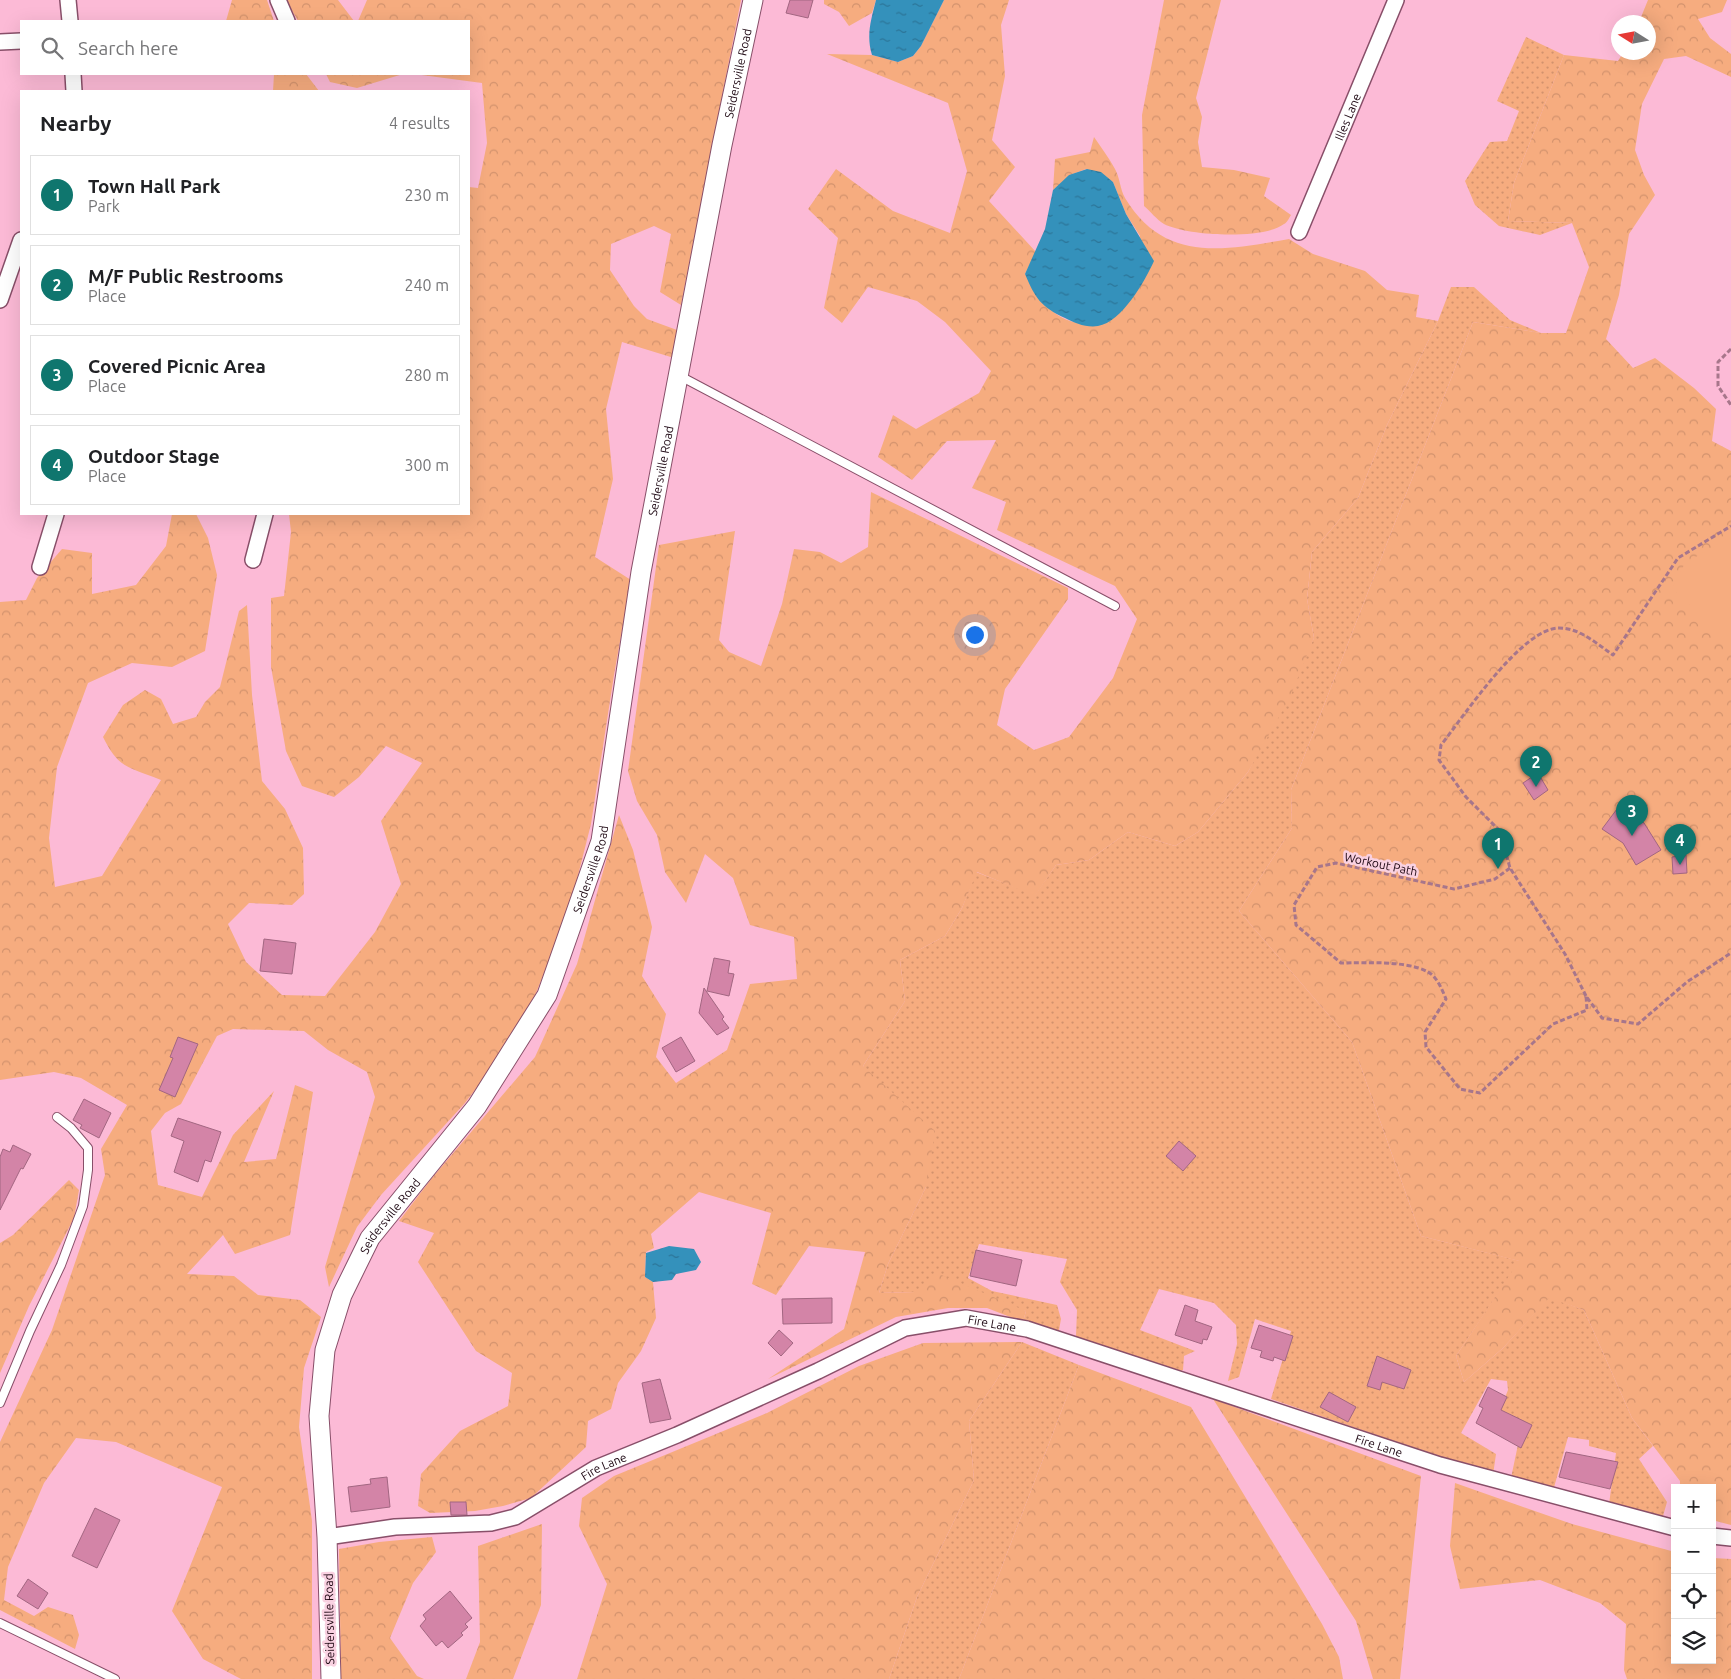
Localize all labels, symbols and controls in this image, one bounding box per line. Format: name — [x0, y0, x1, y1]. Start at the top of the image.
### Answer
north arrow — [1611, 15, 1656, 60]
search box — [20, 20, 470, 75]
street label: Seidersville Road — [721, 27, 753, 119]
icon: search — [38, 34, 66, 62]
text: Search here — [78, 37, 178, 59]
street label: Illes Lane — [1332, 91, 1363, 142]
text: Nearby — [40, 111, 111, 135]
text: 4 results — [389, 114, 450, 132]
text: Town Hall Park — [88, 175, 220, 197]
text: 1 — [52, 186, 62, 204]
text: 230 m — [404, 186, 449, 204]
text: Park — [88, 197, 120, 215]
text: M/F Public Restrooms — [88, 265, 284, 287]
text: 2 — [52, 276, 62, 294]
text: 240 m — [404, 276, 449, 294]
text: Place — [88, 287, 126, 305]
text: Covered Picnic Area — [88, 355, 266, 377]
text: 3 — [52, 366, 62, 384]
text: 280 m — [404, 366, 449, 384]
text: Place — [88, 377, 126, 395]
street label: Seidersville Road — [645, 425, 675, 517]
text: Outdoor Stage — [88, 445, 220, 467]
text: 4 — [52, 456, 62, 474]
text: 300 m — [404, 456, 449, 474]
text: Place — [88, 467, 126, 485]
your location — [962, 622, 988, 648]
pin: 2 — [1520, 746, 1552, 787]
pin: 3 — [1616, 795, 1648, 836]
pin: 4 — [1664, 824, 1696, 865]
street label: Seidersville Road — [570, 825, 610, 915]
pin: 1 — [1482, 828, 1514, 869]
street label: Workout Path — [1343, 850, 1419, 878]
street label: Seidersville Road — [357, 1176, 422, 1256]
street label: Fire Lane — [967, 1312, 1017, 1333]
street label: Fire Lane — [1354, 1431, 1404, 1459]
street label: Fire Lane — [578, 1450, 628, 1482]
map controls — [1671, 1484, 1716, 1664]
button: + — [1671, 1484, 1716, 1529]
button: − — [1671, 1529, 1716, 1574]
street label: Seidersville Road — [322, 1573, 336, 1665]
button: locate — [1671, 1574, 1716, 1619]
button: layers — [1671, 1619, 1716, 1664]

